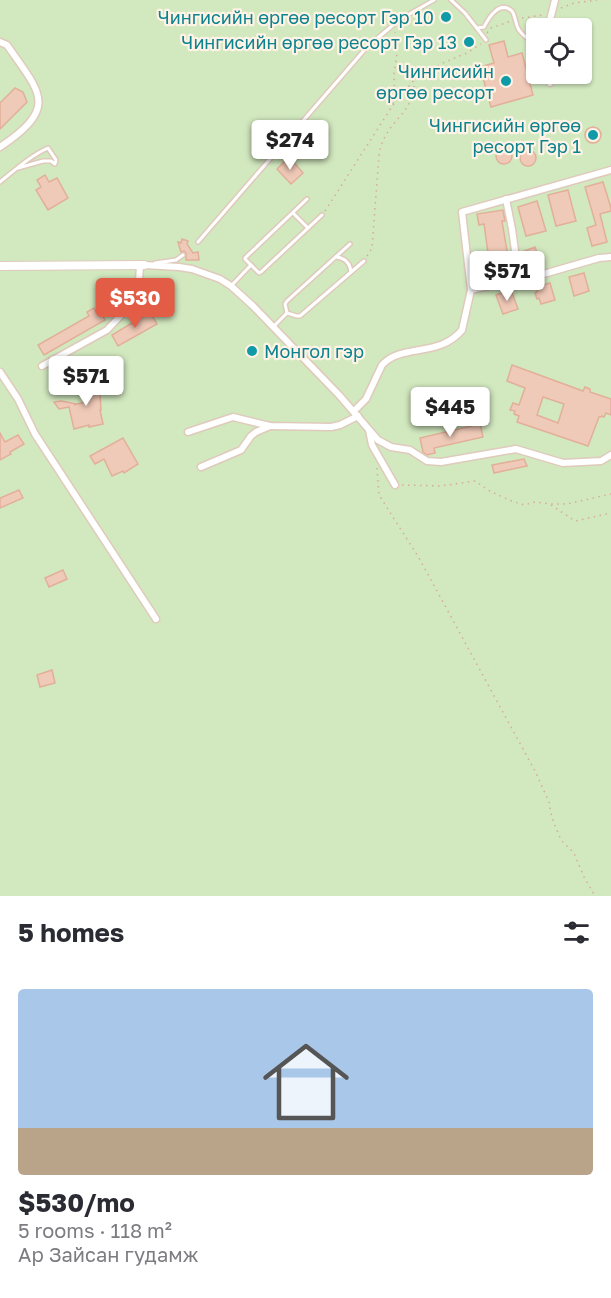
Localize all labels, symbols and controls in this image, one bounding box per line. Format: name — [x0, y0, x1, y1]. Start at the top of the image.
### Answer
place label: Чингисийн өргөө ресорт Гэр 10 — [158, 6, 434, 28]
marker: Чингисийн өргөө ресорт Гэр 10 — [439, 10, 453, 24]
map controls — [526, 18, 592, 84]
button: locate — [526, 18, 592, 84]
place label: Чингисийн өргөө ресорт Гэр 13 — [181, 31, 457, 53]
marker: Чингисийн өргөө ресорт Гэр 13 — [462, 35, 476, 49]
place label: Чингисийн өргөө ресорт — [376, 60, 494, 103]
marker: Чингисийн өргөө ресорт — [499, 74, 513, 88]
place label: Чингисийн өргөө ресорт Гэр 1 — [429, 114, 581, 157]
pin: $274 — [254, 120, 326, 171]
text: $274 — [266, 127, 315, 151]
marker: Чингисийн өргөө ресорт Гэр 1 — [586, 128, 600, 142]
pin: $571 — [471, 251, 543, 302]
text: $571 — [484, 258, 530, 282]
pin: $530 — [99, 278, 171, 329]
text: $530 — [110, 285, 160, 309]
place label: Монгол гэр — [264, 340, 364, 362]
marker: Монгол гэр — [245, 344, 259, 358]
pin: $571 — [50, 356, 122, 407]
text: $571 — [63, 363, 109, 387]
pin: $445 — [414, 387, 486, 438]
text: $445 — [425, 394, 475, 418]
icon: filters — [560, 916, 593, 949]
text: 5 homes — [18, 917, 124, 948]
icon: home — [252, 1028, 360, 1136]
text: $530/mo — [18, 1187, 135, 1218]
text: 5 rooms · 118 m² — [18, 1218, 172, 1242]
text: Ар Зайсан гудамж — [18, 1242, 199, 1266]

